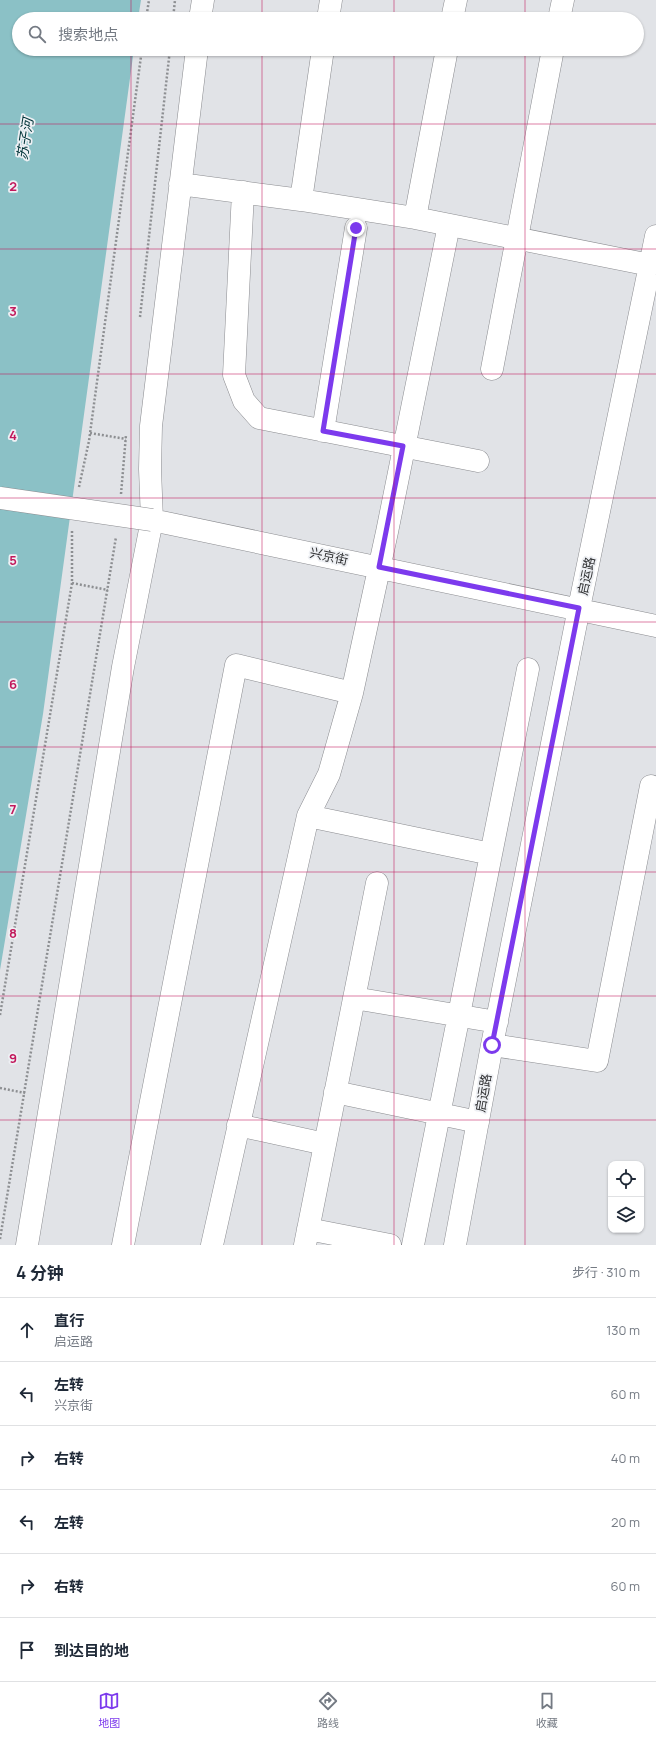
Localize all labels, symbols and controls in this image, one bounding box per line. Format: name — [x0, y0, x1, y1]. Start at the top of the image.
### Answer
search box — [12, 12, 644, 56]
icon: search — [26, 23, 48, 45]
text: 搜索地点 — [58, 24, 118, 45]
water label: 苏子河 — [12, 114, 38, 161]
text: 2 — [9, 177, 17, 195]
route end — [347, 219, 365, 237]
text: 3 — [9, 302, 17, 320]
text: 4 — [9, 426, 17, 444]
street label: 兴京街 — [308, 543, 350, 569]
text: 5 — [9, 551, 17, 569]
street label: 启运路 — [573, 555, 599, 597]
text: 6 — [9, 675, 17, 693]
text: 7 — [10, 800, 17, 818]
text: 8 — [9, 924, 17, 942]
route start — [483, 1036, 501, 1054]
text: 9 — [9, 1049, 17, 1067]
street label: 启运路 — [471, 1072, 495, 1114]
map controls — [608, 1161, 644, 1233]
button: locate — [608, 1161, 644, 1197]
button: layers — [608, 1197, 644, 1233]
text: 4 分钟 — [16, 1261, 64, 1284]
text: 步行 · 310 m — [572, 1263, 640, 1281]
text: 直行 — [54, 1310, 84, 1331]
icon: ahead — [16, 1319, 38, 1341]
text: 130 m — [606, 1321, 640, 1339]
text: 启运路 — [54, 1332, 93, 1350]
text: 左转 — [54, 1374, 84, 1395]
icon: left — [16, 1383, 38, 1405]
text: 60 m — [610, 1385, 640, 1403]
text: 兴京街 — [54, 1396, 93, 1414]
icon: right — [16, 1447, 38, 1469]
text: 右转 — [54, 1448, 84, 1469]
text: 40 m — [611, 1449, 640, 1467]
icon: left — [16, 1511, 38, 1533]
text: 左转 — [54, 1512, 84, 1533]
text: 20 m — [611, 1513, 640, 1531]
icon: right — [16, 1575, 38, 1597]
text: 右转 — [54, 1576, 84, 1597]
text: 60 m — [610, 1577, 640, 1595]
icon: arrive — [16, 1639, 38, 1661]
text: 到达目的地 — [54, 1640, 129, 1661]
tab: 地图 — [98, 1690, 120, 1730]
tab: 路线 — [317, 1690, 339, 1730]
tab: 收藏 — [536, 1690, 558, 1730]

